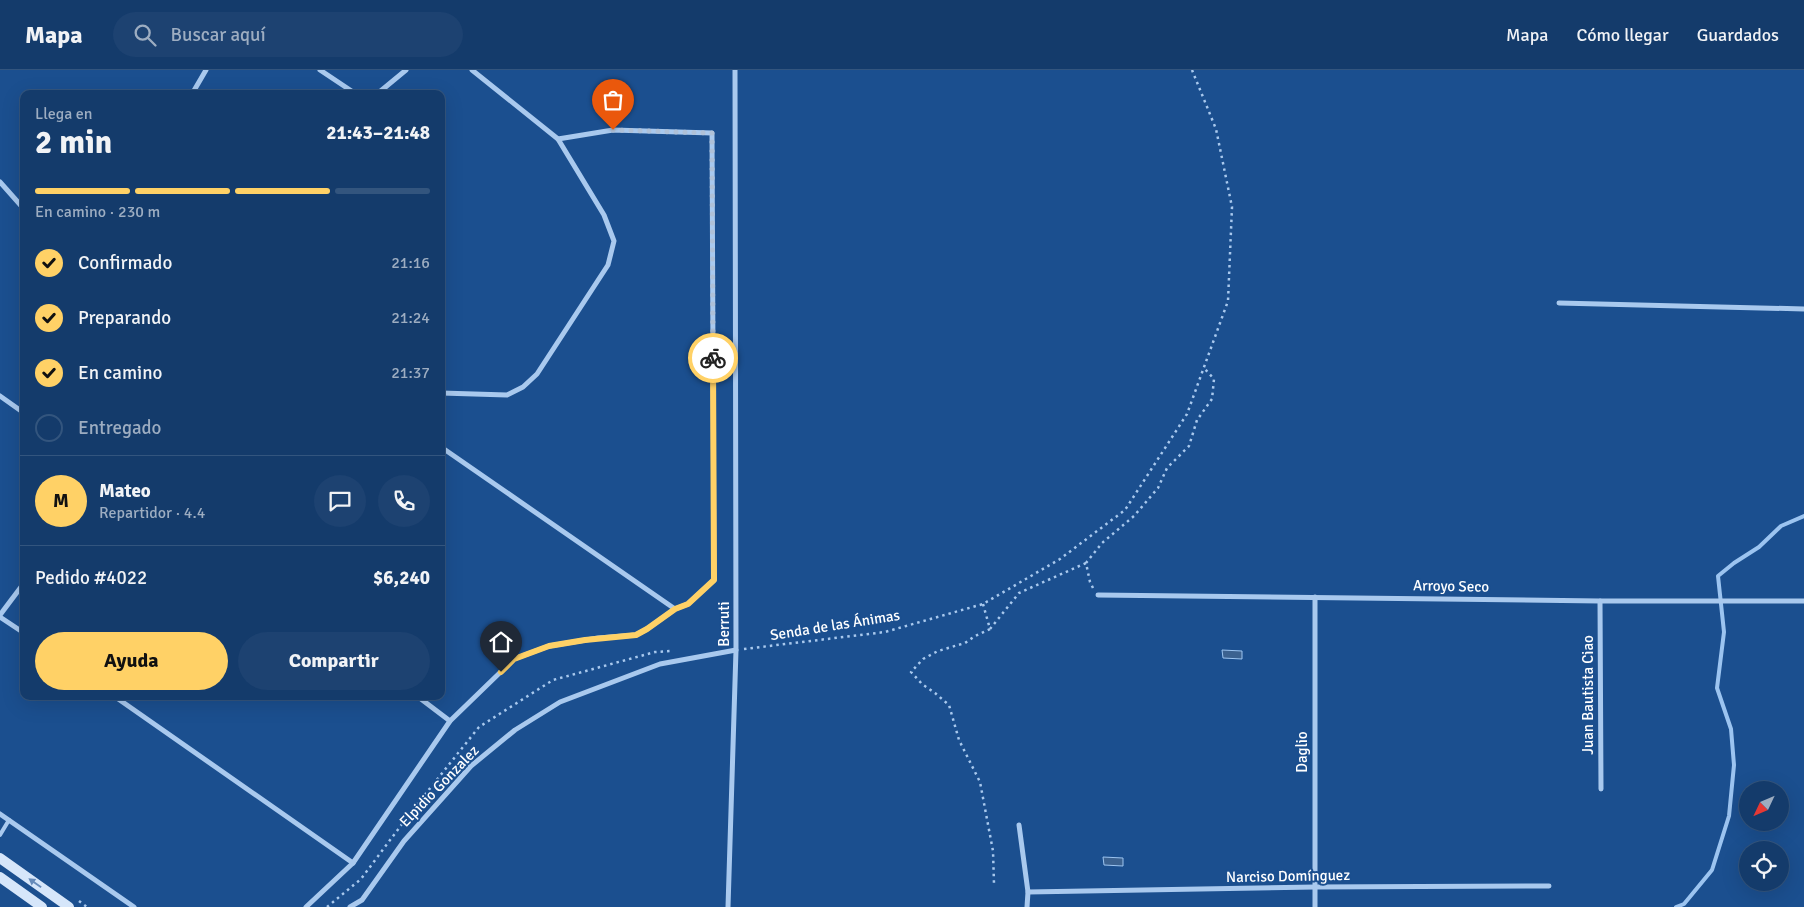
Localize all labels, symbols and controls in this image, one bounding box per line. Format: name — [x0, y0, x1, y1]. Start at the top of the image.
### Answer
search box — [113, 12, 463, 57]
text: Mapa — [25, 20, 83, 50]
icon: search — [131, 21, 159, 49]
text: Buscar aquí — [171, 23, 266, 47]
text: Mapa — [1506, 24, 1548, 46]
text: Cómo llegar — [1576, 24, 1669, 46]
text: Guardados — [1697, 24, 1779, 46]
pin — [592, 79, 634, 130]
icon: bag — [599, 86, 627, 114]
text: Llega en — [35, 104, 93, 124]
text: 21:43–21:48 — [326, 121, 430, 145]
text: 2 min — [35, 123, 112, 162]
text: En camino · 230 m — [35, 202, 160, 222]
icon: check — [35, 249, 63, 277]
text: Confirmado — [78, 251, 172, 275]
text: 21:16 — [391, 253, 430, 273]
icon: check — [35, 304, 63, 332]
text: Preparando — [78, 306, 171, 330]
text: 21:24 — [391, 308, 430, 328]
courier — [688, 333, 738, 383]
icon: bike — [699, 344, 727, 372]
icon: check — [35, 359, 63, 387]
text: En camino — [78, 361, 162, 385]
text: 21:37 — [391, 363, 430, 383]
text: Entregado — [78, 416, 161, 440]
button: chat — [314, 475, 366, 527]
button: phone — [378, 475, 430, 527]
text: Mateo — [99, 479, 151, 503]
text: M — [53, 489, 69, 513]
text: Repartidor · 4.4 — [99, 503, 205, 523]
text: Pedido #4022 — [35, 566, 147, 590]
text: $6,240 — [373, 566, 430, 590]
street label: Arroyo Seco — [1413, 576, 1489, 596]
street label: Berruti — [715, 601, 733, 647]
street label: Senda de las Ánimas — [769, 605, 902, 644]
pin — [480, 621, 522, 672]
icon: home — [487, 628, 515, 656]
button: Ayuda — [35, 632, 228, 690]
button: Compartir — [238, 632, 430, 690]
street label: Juan Bautista Ciao — [1579, 635, 1597, 755]
street label: Daglio — [1293, 731, 1311, 773]
street label: Elpidio Gonzalez — [396, 741, 483, 831]
north arrow — [1739, 781, 1789, 831]
map controls — [1739, 781, 1789, 891]
button: locate — [1739, 841, 1789, 891]
street label: Narciso Domínguez — [1226, 866, 1350, 886]
one-way arrow — [29, 877, 42, 888]

